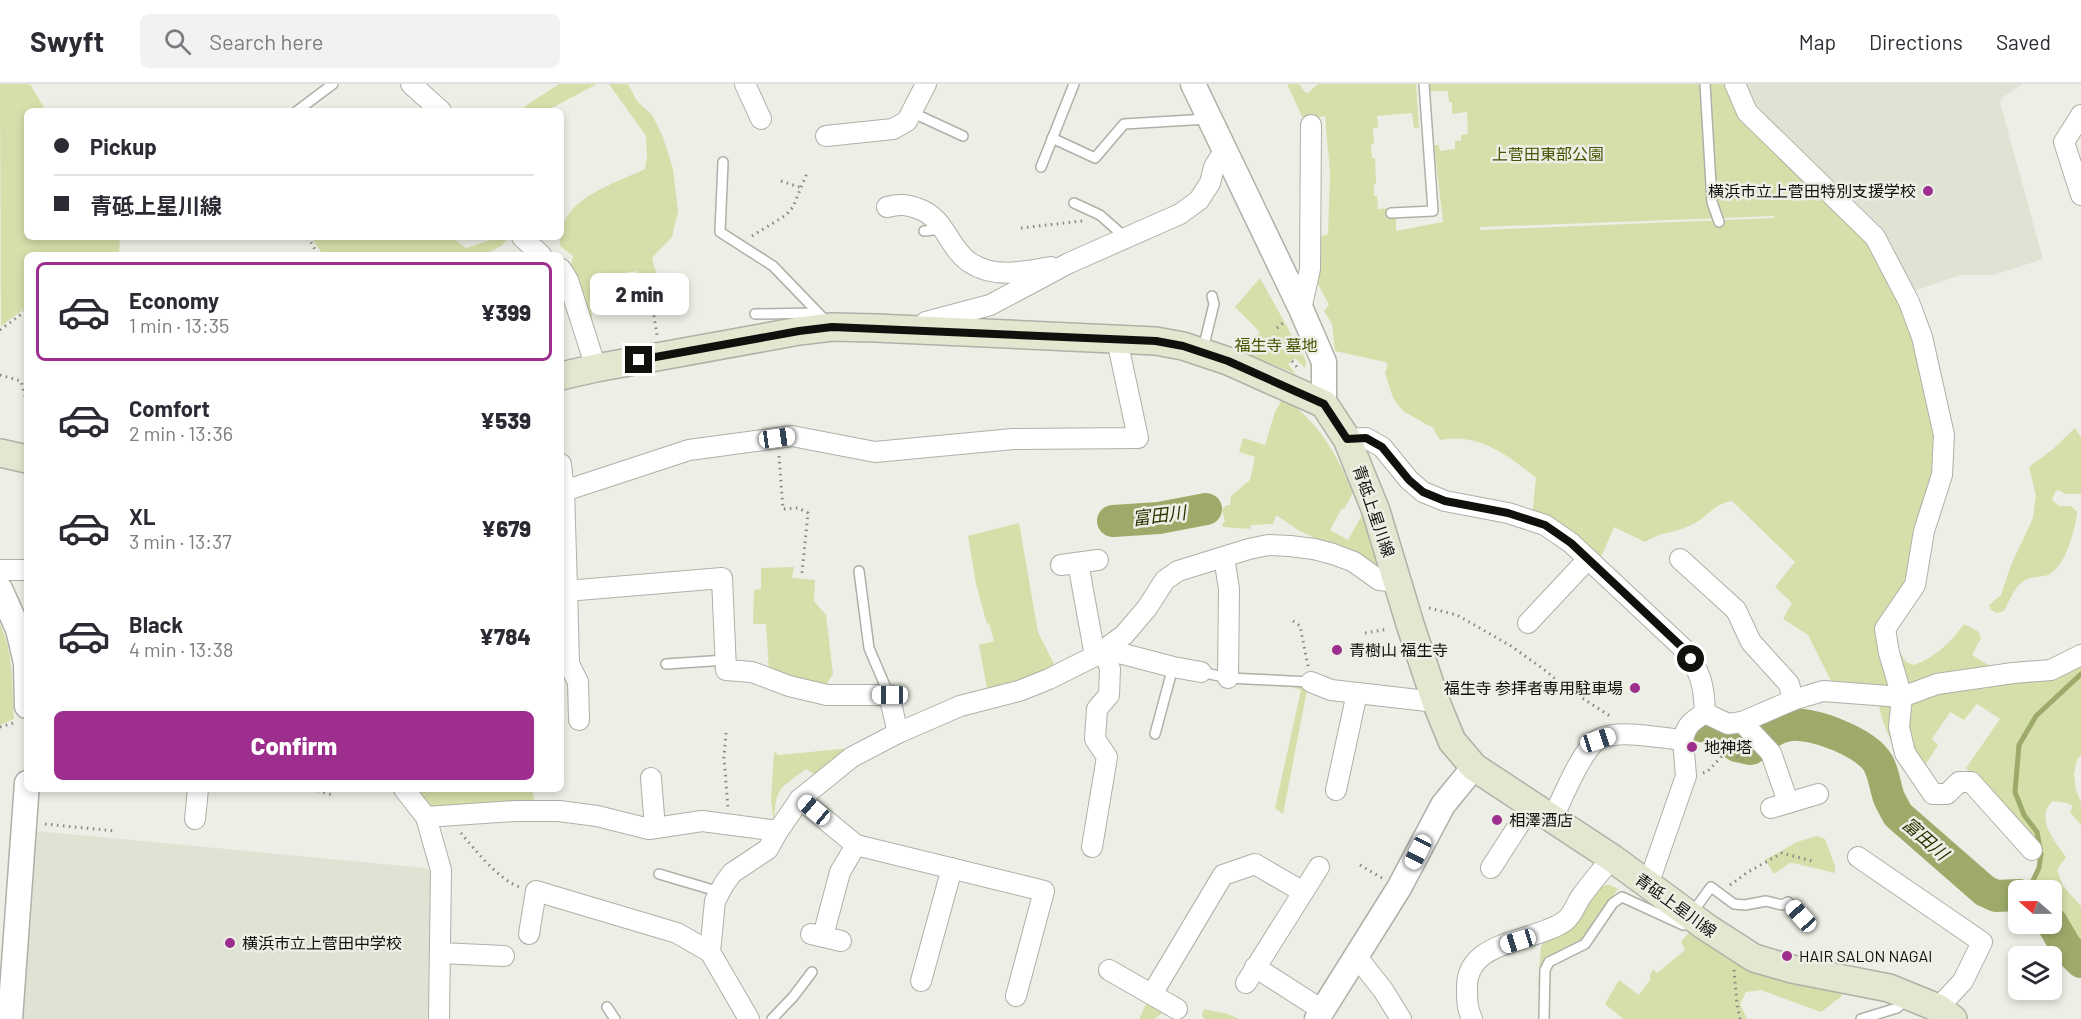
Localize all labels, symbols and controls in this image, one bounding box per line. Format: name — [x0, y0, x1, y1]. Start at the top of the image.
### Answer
search box — [140, 14, 560, 68]
text: Swyft — [30, 24, 104, 58]
icon: search — [161, 25, 194, 58]
text: Search here — [209, 28, 324, 54]
text: Map — [1799, 29, 1836, 54]
text: Directions — [1869, 29, 1963, 54]
text: Saved — [1996, 29, 2051, 54]
text: Pickup — [90, 133, 157, 159]
park label: 上菅田東部公園 — [1492, 144, 1604, 163]
place label: 横浜市立上菅田特別支援学校 — [1708, 181, 1916, 200]
marker: 横浜市立上菅田特別支援学校 — [1921, 184, 1935, 198]
text: 青砥上星川線 — [90, 192, 222, 218]
callout: 2 min — [590, 273, 688, 315]
text: 2 min — [615, 282, 664, 306]
icon: car — [57, 285, 111, 339]
text: Economy — [129, 287, 219, 313]
text: ¥399 — [480, 299, 531, 325]
text: 1 min · 13:35 — [129, 313, 229, 337]
park label: 福生寺 墓地 — [1234, 335, 1318, 354]
route end — [625, 346, 652, 373]
icon: car — [57, 393, 111, 447]
text: Comfort — [129, 395, 210, 421]
text: ¥539 — [480, 407, 531, 433]
text: 2 min · 13:36 — [129, 421, 233, 445]
car — [758, 427, 796, 449]
street label: 青砥上星川線 — [1350, 462, 1399, 559]
icon: car — [57, 501, 111, 555]
water label: 富田川 — [1131, 501, 1189, 529]
text: XL — [129, 503, 155, 529]
text: ¥679 — [481, 515, 531, 541]
text: 3 min · 13:37 — [129, 529, 232, 553]
icon: car — [57, 609, 111, 663]
text: Black — [129, 611, 183, 637]
text: ¥784 — [479, 623, 531, 649]
text: 4 min · 13:38 — [129, 637, 233, 661]
place label: 青樹山 福生寺 — [1349, 640, 1448, 659]
marker: 青樹山 福生寺 — [1330, 643, 1344, 657]
route start — [1677, 645, 1704, 672]
place label: 福生寺 参拝者専用駐車場 — [1444, 678, 1623, 697]
marker: 福生寺 参拝者専用駐車場 — [1628, 681, 1642, 695]
car — [872, 686, 908, 704]
button: Confirm — [54, 711, 534, 780]
car — [1578, 726, 1618, 754]
place label: 地神塔 — [1704, 737, 1752, 756]
marker: 地神塔 — [1685, 740, 1699, 754]
car — [794, 792, 834, 828]
place label: 相澤酒店 — [1509, 810, 1573, 829]
water label: 富田川 — [1898, 812, 1955, 866]
marker: 相澤酒店 — [1490, 813, 1504, 827]
car — [1402, 832, 1434, 872]
street label: 青砥上星川線 — [1632, 869, 1721, 940]
north arrow — [2008, 880, 2062, 934]
map controls — [2008, 880, 2062, 1000]
car — [1782, 897, 1820, 935]
car — [1498, 927, 1538, 955]
place label: 横浜市立上菅田中学校 — [242, 933, 402, 952]
marker: 横浜市立上菅田中学校 — [223, 936, 237, 950]
place label: HAIR SALON NAGAI — [1799, 946, 1932, 965]
button: layers — [2008, 946, 2062, 1000]
marker: HAIR SALON NAGAI — [1780, 949, 1794, 963]

